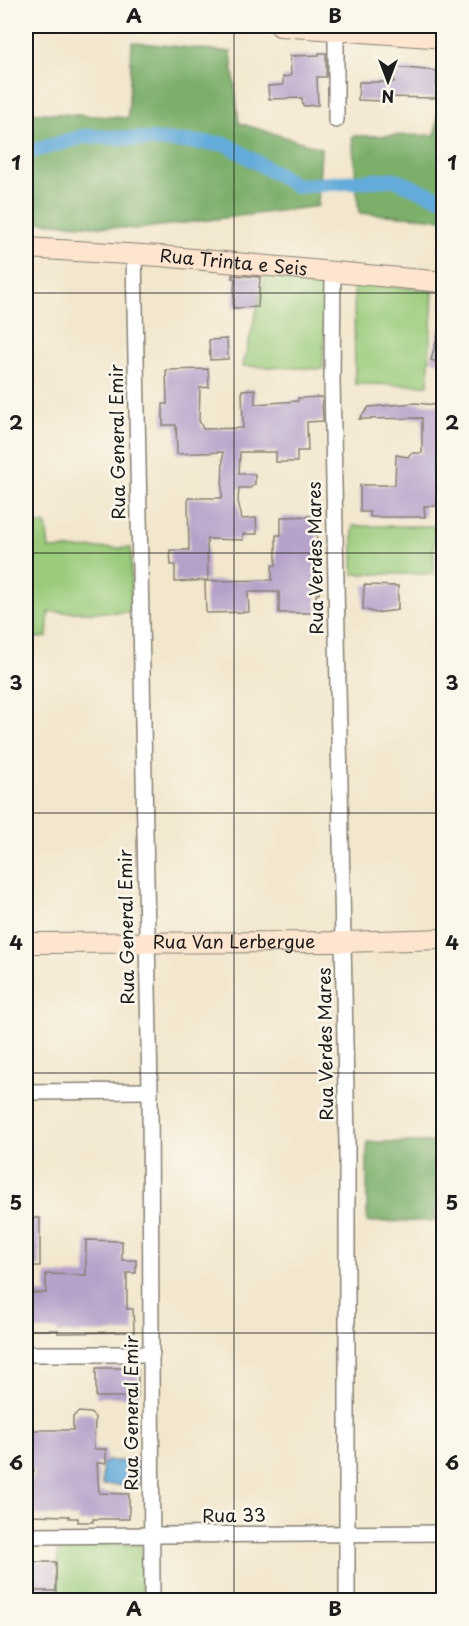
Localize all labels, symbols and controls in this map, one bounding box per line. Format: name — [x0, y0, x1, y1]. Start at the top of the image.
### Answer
text: A — [126, 0, 142, 30]
text: B — [328, 0, 342, 30]
north arrow — [358, 51, 418, 111]
text: N — [382, 85, 394, 109]
text: 1 — [11, 147, 21, 177]
text: 1 — [447, 147, 457, 177]
street label: Rua Trinta e Seis — [159, 241, 309, 281]
street label: Rua General Emir — [102, 363, 131, 520]
text: 2 — [9, 407, 23, 437]
text: 2 — [445, 407, 459, 437]
street label: Rua Verdes Mares — [300, 481, 329, 635]
text: 3 — [9, 667, 23, 697]
text: 3 — [445, 667, 459, 697]
street label: Rua General Emir — [111, 848, 140, 1005]
text: 4 — [9, 927, 23, 957]
street label: Rua Van Lerbergue — [153, 927, 315, 955]
text: 4 — [445, 927, 459, 957]
street label: Rua Verdes Mares — [310, 967, 339, 1121]
text: 5 — [10, 1187, 22, 1217]
text: 5 — [446, 1187, 458, 1217]
street label: Rua General Emir — [117, 1334, 144, 1491]
text: 6 — [9, 1447, 23, 1477]
text: 6 — [445, 1447, 459, 1477]
street label: Rua 33 — [202, 1500, 266, 1529]
text: A — [126, 1593, 142, 1623]
text: B — [328, 1593, 342, 1623]

